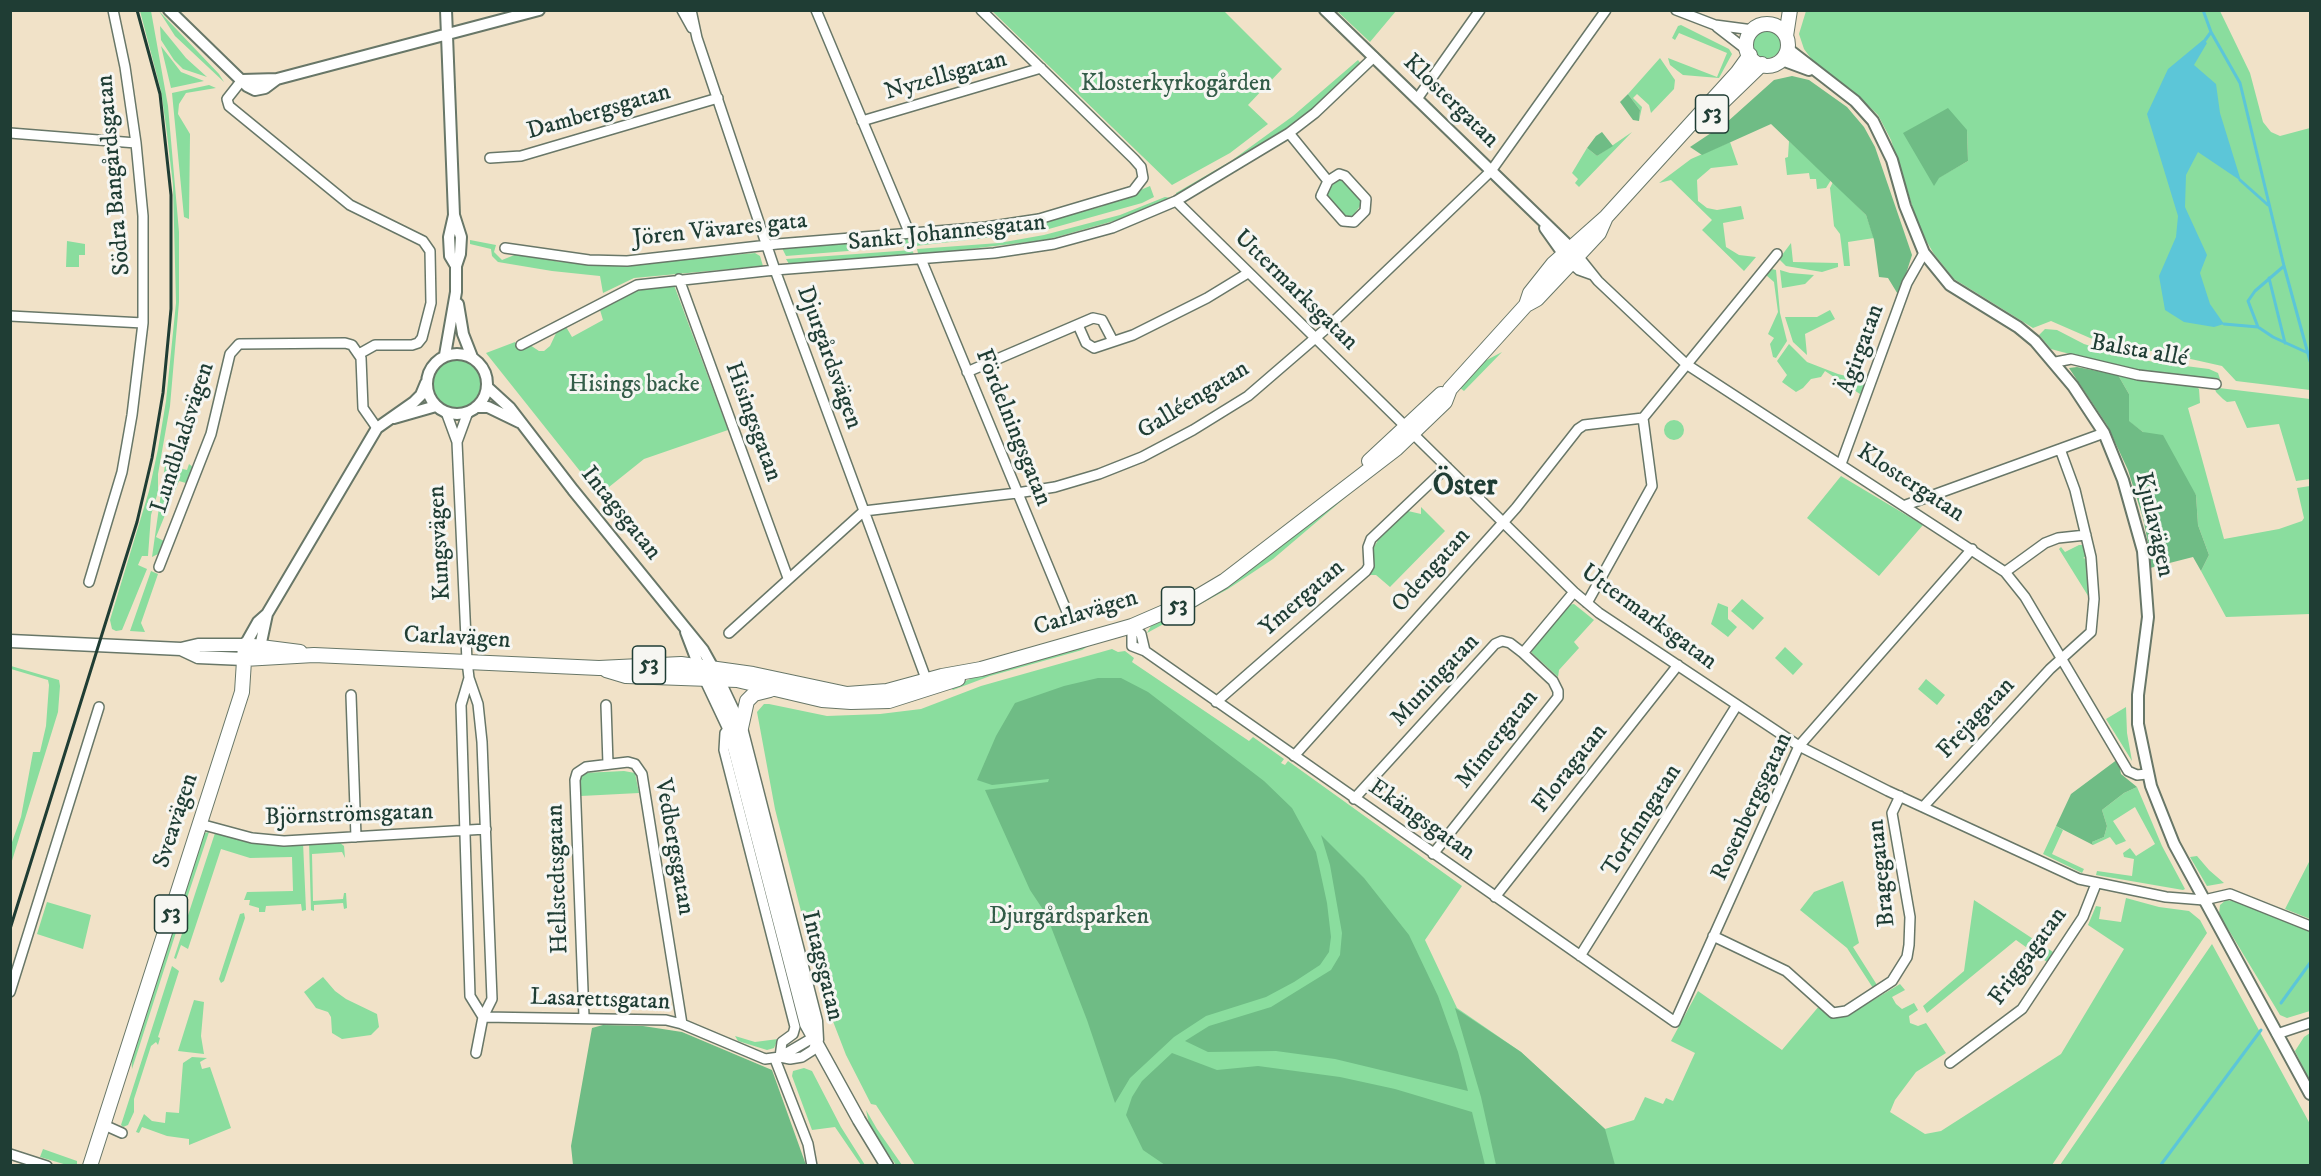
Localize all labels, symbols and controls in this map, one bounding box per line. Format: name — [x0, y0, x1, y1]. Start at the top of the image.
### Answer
street label: Nyzellsgatan — [882, 46, 1010, 108]
street label: Klostergatan — [1396, 49, 1504, 155]
park label: Klosterkyrkogården — [1081, 71, 1271, 99]
street label: Södra Bangårdsgatan — [92, 73, 138, 277]
street label: Dambergsgatan — [524, 79, 674, 147]
road number: 53 — [1696, 95, 1728, 133]
street label: Jören Vävares gata — [631, 208, 809, 254]
street label: Sankt Johannesgatan — [847, 209, 1047, 259]
street label: Uttermarksgatan — [1227, 225, 1363, 357]
street label: Djurgårdsvägen — [789, 283, 867, 433]
street label: Ägirgatan — [1832, 301, 1892, 399]
street label: Balsta allé — [2088, 329, 2190, 375]
street label: Fördelningsgatan — [967, 345, 1057, 511]
street label: Galléengatan — [1133, 355, 1255, 447]
street label: Hisingsgatan — [717, 358, 787, 486]
street label: Lundbladsvägen — [146, 359, 222, 517]
park label: Hisings backe — [568, 372, 700, 400]
street label: Klostergatan — [1851, 439, 1969, 529]
street label: Intagsgatan — [574, 461, 666, 567]
district label: Öster — [1433, 470, 1497, 506]
street label: Kjulavägen — [2127, 470, 2179, 580]
street label: Kungsvägen — [424, 485, 458, 601]
street label: Odengatan — [1387, 523, 1477, 619]
street label: Ymergatan — [1255, 554, 1351, 644]
street label: Uttermarksgatan — [1574, 559, 1722, 677]
street label: Carlavägen — [1031, 585, 1141, 643]
road number: 53 — [1162, 587, 1194, 625]
street label: Carlavägen — [403, 622, 511, 656]
street label: Muningatan — [1386, 628, 1486, 734]
road number: 53 — [632, 646, 666, 684]
street label: Frejagatan — [1932, 672, 2022, 766]
street label: Mimergatan — [1451, 685, 1545, 795]
street label: Floragatan — [1527, 719, 1615, 819]
street label: Rosenbergsgatan — [1706, 728, 1800, 886]
street label: Torfinngatan — [1597, 759, 1689, 883]
street label: Sveavägen — [148, 770, 206, 872]
street label: Ekängsgatan — [1362, 774, 1480, 868]
street label: Vedbergsgatan — [647, 777, 699, 917]
street label: Björnströmsgatan — [264, 799, 434, 833]
street label: Hellstedtsgatan — [542, 804, 576, 954]
street label: Bragegatan — [1863, 818, 1903, 928]
road number: 53 — [154, 895, 188, 933]
street label: Friggagatan — [1984, 902, 2074, 1012]
park label: Djurgårdsparken — [989, 904, 1149, 932]
street label: Intagsgatan — [793, 908, 849, 1024]
street label: Lasarettsgatan — [529, 984, 671, 1018]

